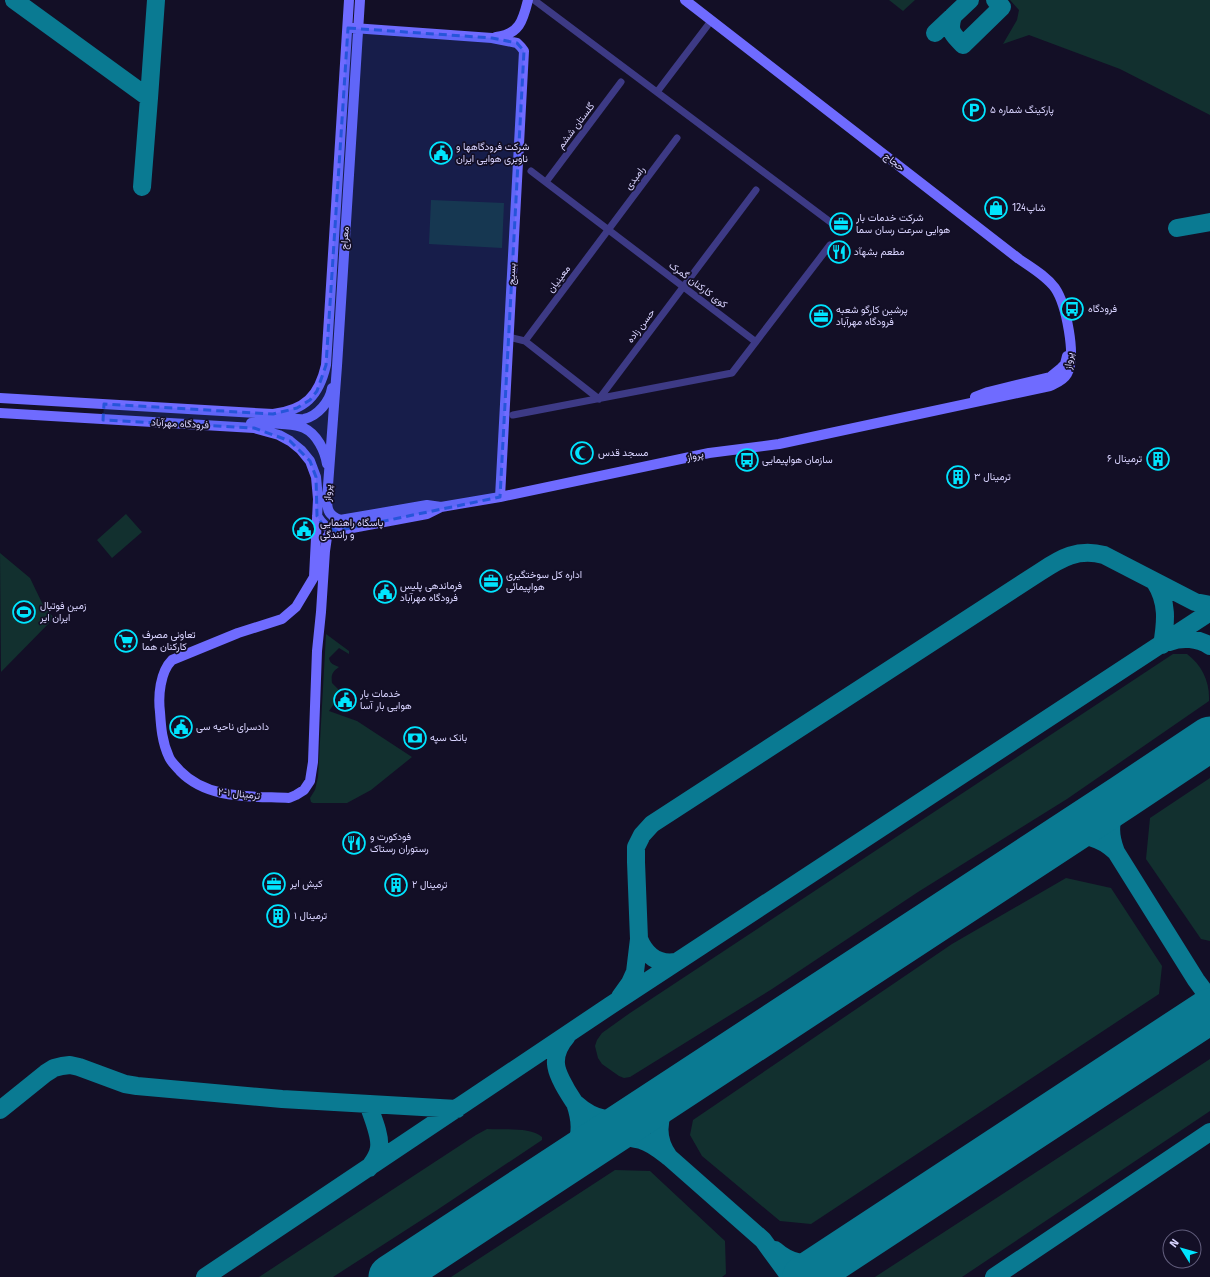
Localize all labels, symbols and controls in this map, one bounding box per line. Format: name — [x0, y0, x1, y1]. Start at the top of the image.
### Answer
parking icon: پارکینگ شماره ۵ — [961, 97, 987, 123]
street label: گلستان ششم — [555, 100, 598, 151]
place label: پارکینگ شماره ۵ — [990, 104, 1054, 117]
public building icon: شرکت فرودگاهها و ناوبری هوایی ایران — [428, 140, 454, 166]
place label: شرکت فرودگاهها و ناوبری هوایی ایران — [456, 141, 529, 165]
street label: حجاج — [881, 150, 907, 174]
street label: رامبدی — [622, 164, 648, 192]
shop icon: 124شاپ — [983, 195, 1009, 221]
place label: 124شاپ — [1012, 202, 1046, 215]
office icon: شرکت خدمات بار هوایی سرعت رسان سما — [828, 211, 854, 237]
place label: شرکت خدمات بار هوایی سرعت رسان سما — [855, 212, 950, 236]
street label: معراج — [338, 226, 352, 250]
restaurant icon: مطعم بشهآد — [826, 239, 852, 265]
place label: مطعم بشهآد — [854, 246, 905, 258]
street label: کوی کارکنان گمرک — [666, 259, 730, 311]
street label: بسیج — [505, 262, 519, 286]
street label: معینیان — [545, 263, 573, 295]
bus stop icon: فرودگاه — [1059, 296, 1085, 322]
office icon: پرشین کارگو شعبه فرودگاه مهرآباد — [808, 303, 834, 329]
place label: فرودگاه — [1088, 303, 1118, 315]
place label: پرشین کارگو شعبه فرودگاه مهرآباد — [836, 304, 908, 328]
street label: حسن زاده — [624, 306, 658, 345]
street label: پرواز — [1062, 352, 1077, 371]
street label: فرودگاه مهرآباد — [151, 416, 210, 432]
mosque icon: مسجد قدس — [569, 440, 595, 466]
building icon: ترمینال ۶ — [1145, 446, 1171, 472]
place label: مسجد قدس — [598, 447, 648, 459]
bus stop icon: سازمان هواپیمایی — [734, 447, 760, 473]
street label: پرواز — [684, 448, 705, 465]
place label: ترمینال ۶ — [1107, 453, 1142, 465]
place label: سازمان هواپیمایی — [762, 454, 833, 467]
building icon: ترمینال ۳ — [945, 464, 971, 490]
place label: ترمینال ۳ — [974, 471, 1011, 483]
street label: پرواز — [322, 484, 335, 503]
public building icon: پاسگاه راهنمایی و رانندگی — [291, 516, 317, 542]
place label: پاسگاه راهنمایی و رانندگی — [320, 517, 383, 541]
office icon: اداره کل سوختگیری هواپیمائی — [478, 568, 504, 594]
place label: اداره کل سوختگیری هواپیمائی — [506, 569, 582, 594]
public building icon: فرماندهی پلیس فرودگاه مهرآباد — [372, 579, 398, 605]
place label: فرماندهی پلیس فرودگاه مهرآباد — [400, 580, 463, 604]
sports icon: زمین فوتبال ایران ایر — [11, 599, 37, 625]
place label: زمین فوتبال ایران ایر — [39, 600, 86, 624]
supermarket icon: تعاونی مصرف کارکنان هما — [113, 628, 139, 654]
place label: تعاونی مصرف کارکنان هما — [142, 629, 196, 653]
public building icon: خدمات بار هوایی بار آسا — [332, 687, 358, 713]
place label: خدمات بار هوایی بار آسا — [359, 688, 412, 712]
public building icon: دادسرای ناحیه سی — [168, 714, 194, 740]
place label: دادسرای ناحیه سی — [196, 721, 269, 733]
bank icon: بانک سپه — [402, 725, 428, 751]
place label: بانک سپه — [430, 732, 467, 745]
street label: ترمینال ۱-۲ — [217, 786, 261, 802]
restaurant icon: فودکورت و رستوران رستاک — [341, 830, 367, 856]
place label: فودکورت و رستوران رستاک — [370, 831, 429, 855]
office icon: کیش ایر — [261, 871, 287, 897]
building icon: ترمینال ۲ — [383, 872, 409, 898]
place label: کیش ایر — [289, 878, 323, 890]
place label: ترمینال ۲ — [412, 879, 447, 891]
building icon: ترمینال ۱ — [265, 903, 291, 929]
place label: ترمینال ۱ — [294, 910, 327, 922]
north arrow — [1162, 1229, 1202, 1269]
text: N — [1167, 1236, 1182, 1250]

